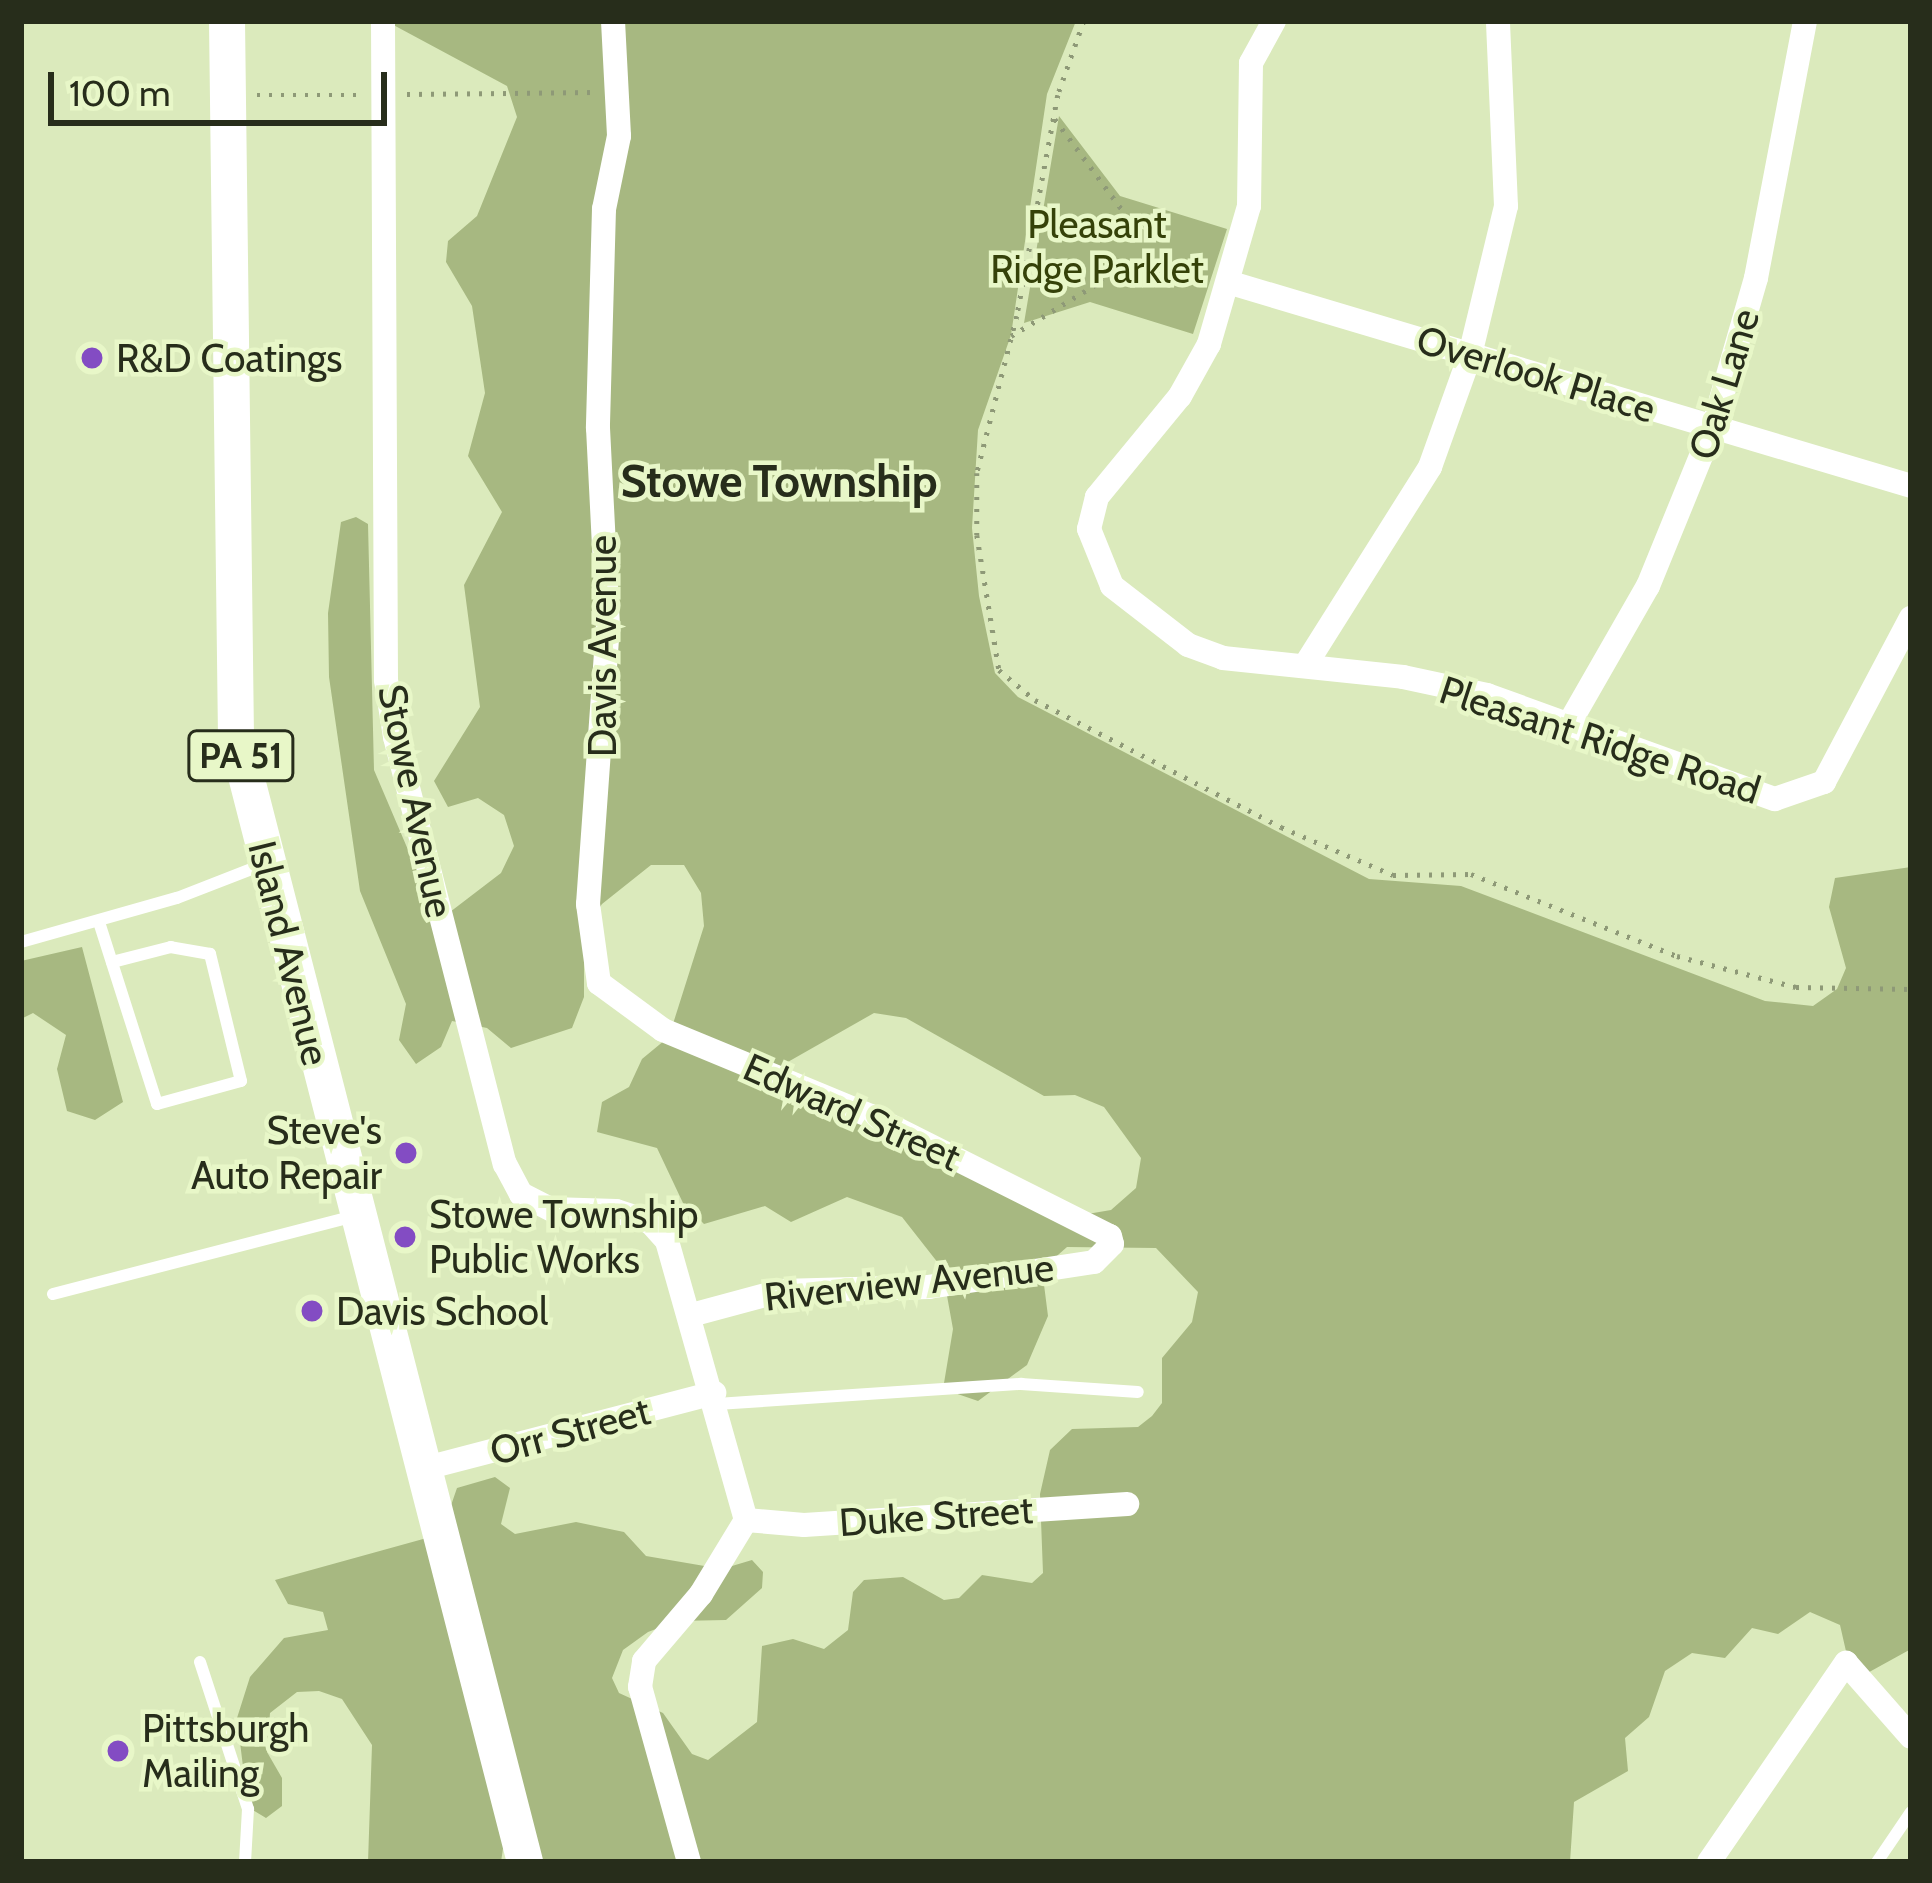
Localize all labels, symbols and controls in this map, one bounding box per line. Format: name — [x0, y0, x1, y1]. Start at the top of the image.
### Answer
scale bar — [54, 48, 393, 122]
text: 100 m — [69, 71, 171, 115]
park label: Pleasant Ridge Parklet — [990, 202, 1204, 293]
street label: Oak Lane — [1679, 303, 1769, 465]
street label: Overlook Place — [1411, 316, 1661, 432]
place label: R&D Coatings — [116, 335, 343, 381]
marker: R&D Coatings — [79, 345, 105, 371]
district label: Stowe Township — [620, 455, 938, 509]
street label: Davis Avenue — [579, 535, 625, 757]
street label: Pleasant Ridge Road — [1434, 666, 1766, 814]
street label: Stowe Avenue — [368, 680, 464, 922]
road number: PA 51 — [187, 726, 295, 786]
street label: Island Avenue — [239, 836, 339, 1070]
street label: Edward Street — [737, 1043, 967, 1181]
place label: Steve's Auto Repair — [191, 1108, 382, 1199]
marker: Steve's Auto Repair — [393, 1140, 419, 1166]
place label: Stowe Township Public Works — [429, 1192, 699, 1283]
marker: Stowe Township Public Works — [392, 1224, 418, 1250]
street label: Riverview Avenue — [762, 1244, 1056, 1320]
place label: Davis School — [336, 1288, 548, 1334]
marker: Davis School — [299, 1298, 325, 1324]
street label: Orr Street — [485, 1387, 655, 1475]
street label: Duke Street — [838, 1486, 1034, 1546]
place label: Pittsburgh Mailing — [142, 1706, 310, 1797]
marker: Pittsburgh Mailing — [105, 1738, 131, 1764]

